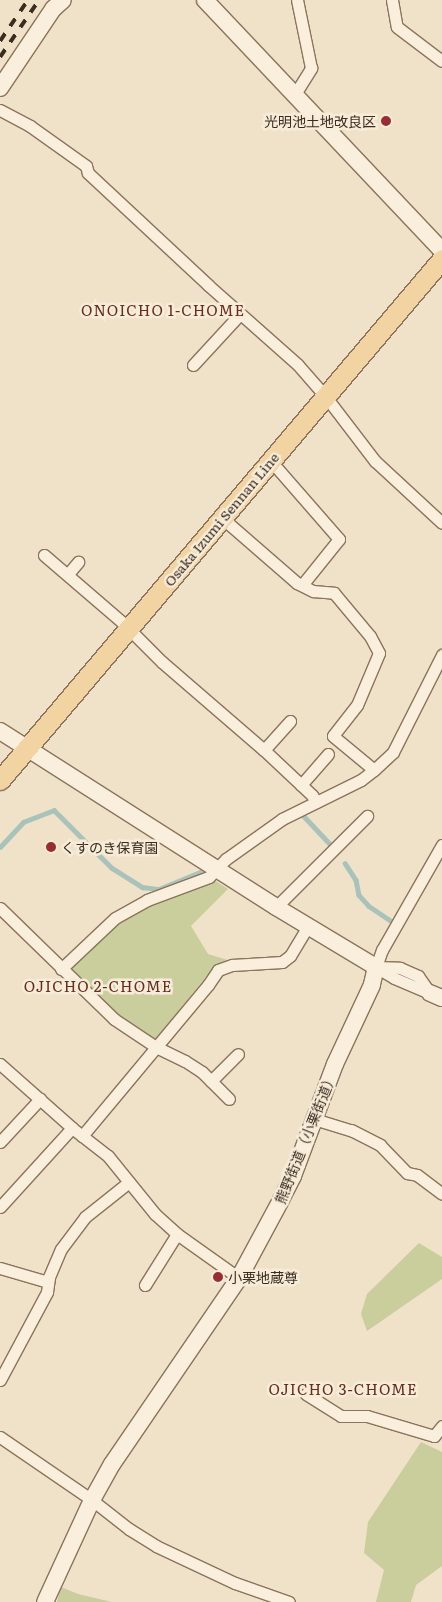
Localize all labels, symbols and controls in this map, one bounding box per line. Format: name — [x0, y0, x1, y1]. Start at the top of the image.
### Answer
place label: 光明池土地改良区 — [264, 113, 376, 129]
marker: 光明池土地改良区 — [380, 115, 392, 127]
district label: ONOICHO 1-CHOME — [79, 301, 247, 319]
street label: Osaka Izumi Sennan Line — [160, 449, 282, 589]
place label: くすのき保育園 — [61, 839, 159, 855]
marker: くすのき保育園 — [45, 841, 57, 853]
district label: OJICHO 2-CHOME — [22, 977, 174, 995]
street label: 熊野街道（小栗街道） — [271, 1070, 339, 1206]
place label: 小栗地蔵尊 — [228, 1269, 298, 1285]
marker: 小栗地蔵尊 — [212, 1271, 224, 1283]
district label: OJICHO 3-CHOME — [267, 1380, 419, 1398]

